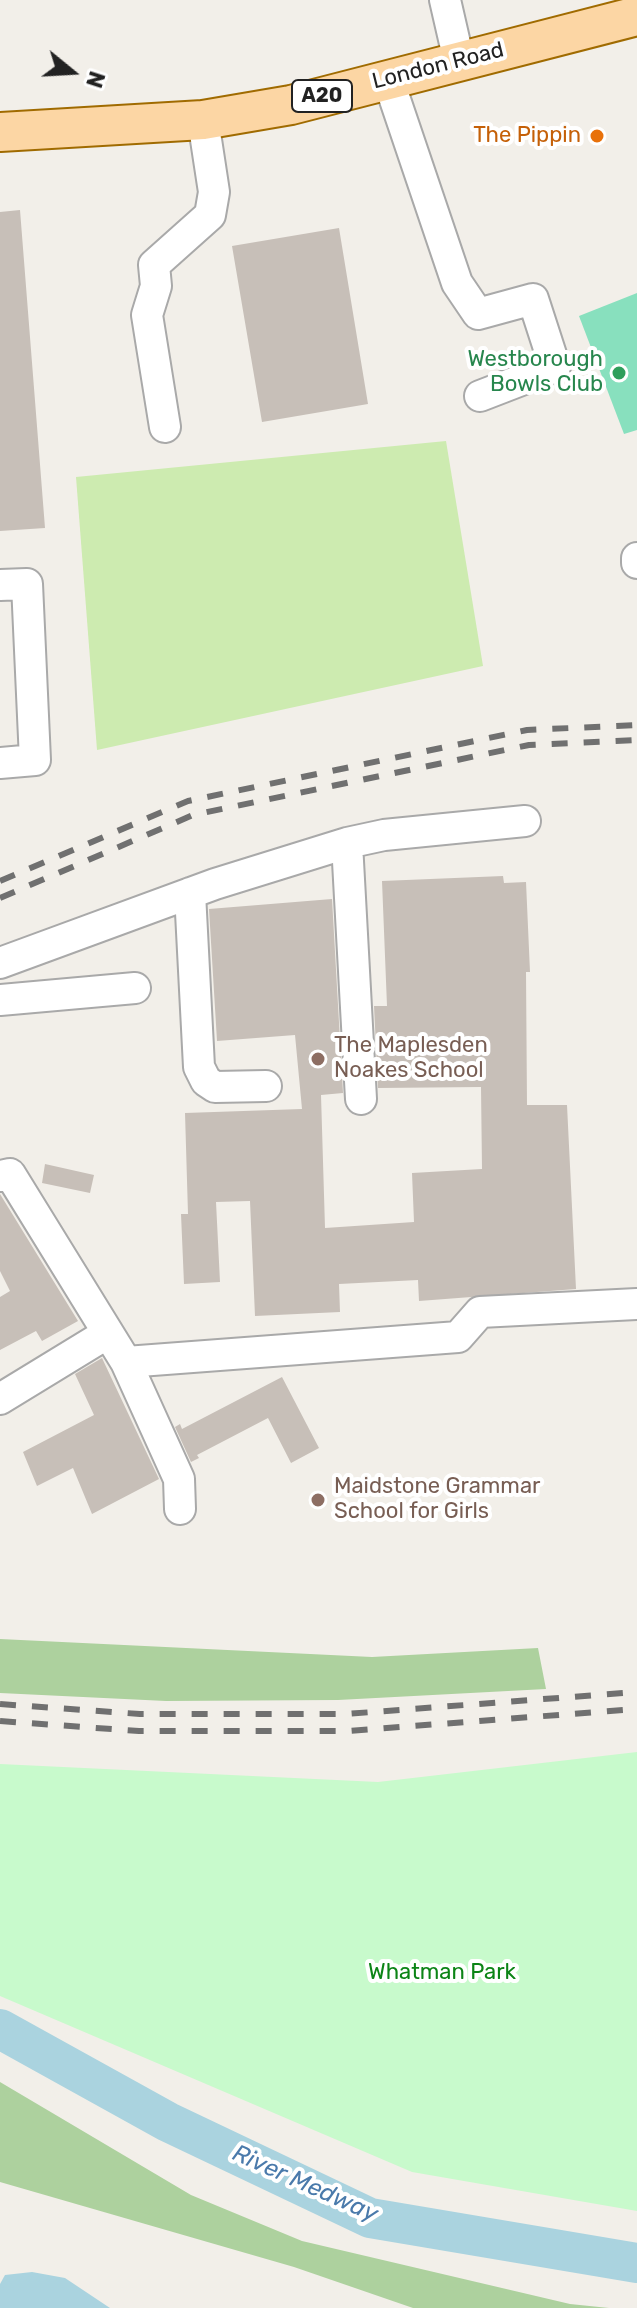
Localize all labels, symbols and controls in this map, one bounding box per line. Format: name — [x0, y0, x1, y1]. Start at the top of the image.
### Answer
north arrow — [32, 32, 112, 112]
street label: London Road — [369, 37, 507, 95]
text: N — [80, 68, 111, 91]
road number: A20 — [292, 80, 352, 112]
place label: The Pippin — [473, 123, 581, 149]
marker: The Pippin — [588, 127, 606, 145]
place label: Westborough Bowls Club — [467, 347, 603, 398]
marker: Westborough Bowls Club — [610, 364, 628, 382]
place label: The Maplesden Noakes School — [334, 1033, 488, 1084]
marker: The Maplesden Noakes School — [309, 1050, 327, 1068]
place label: Maidstone Grammar School for Girls — [334, 1474, 540, 1526]
marker: Maidstone Grammar School for Girls — [309, 1491, 327, 1509]
park label: Whatman Park — [368, 1960, 516, 1986]
water label: River Medway — [228, 2139, 382, 2229]

